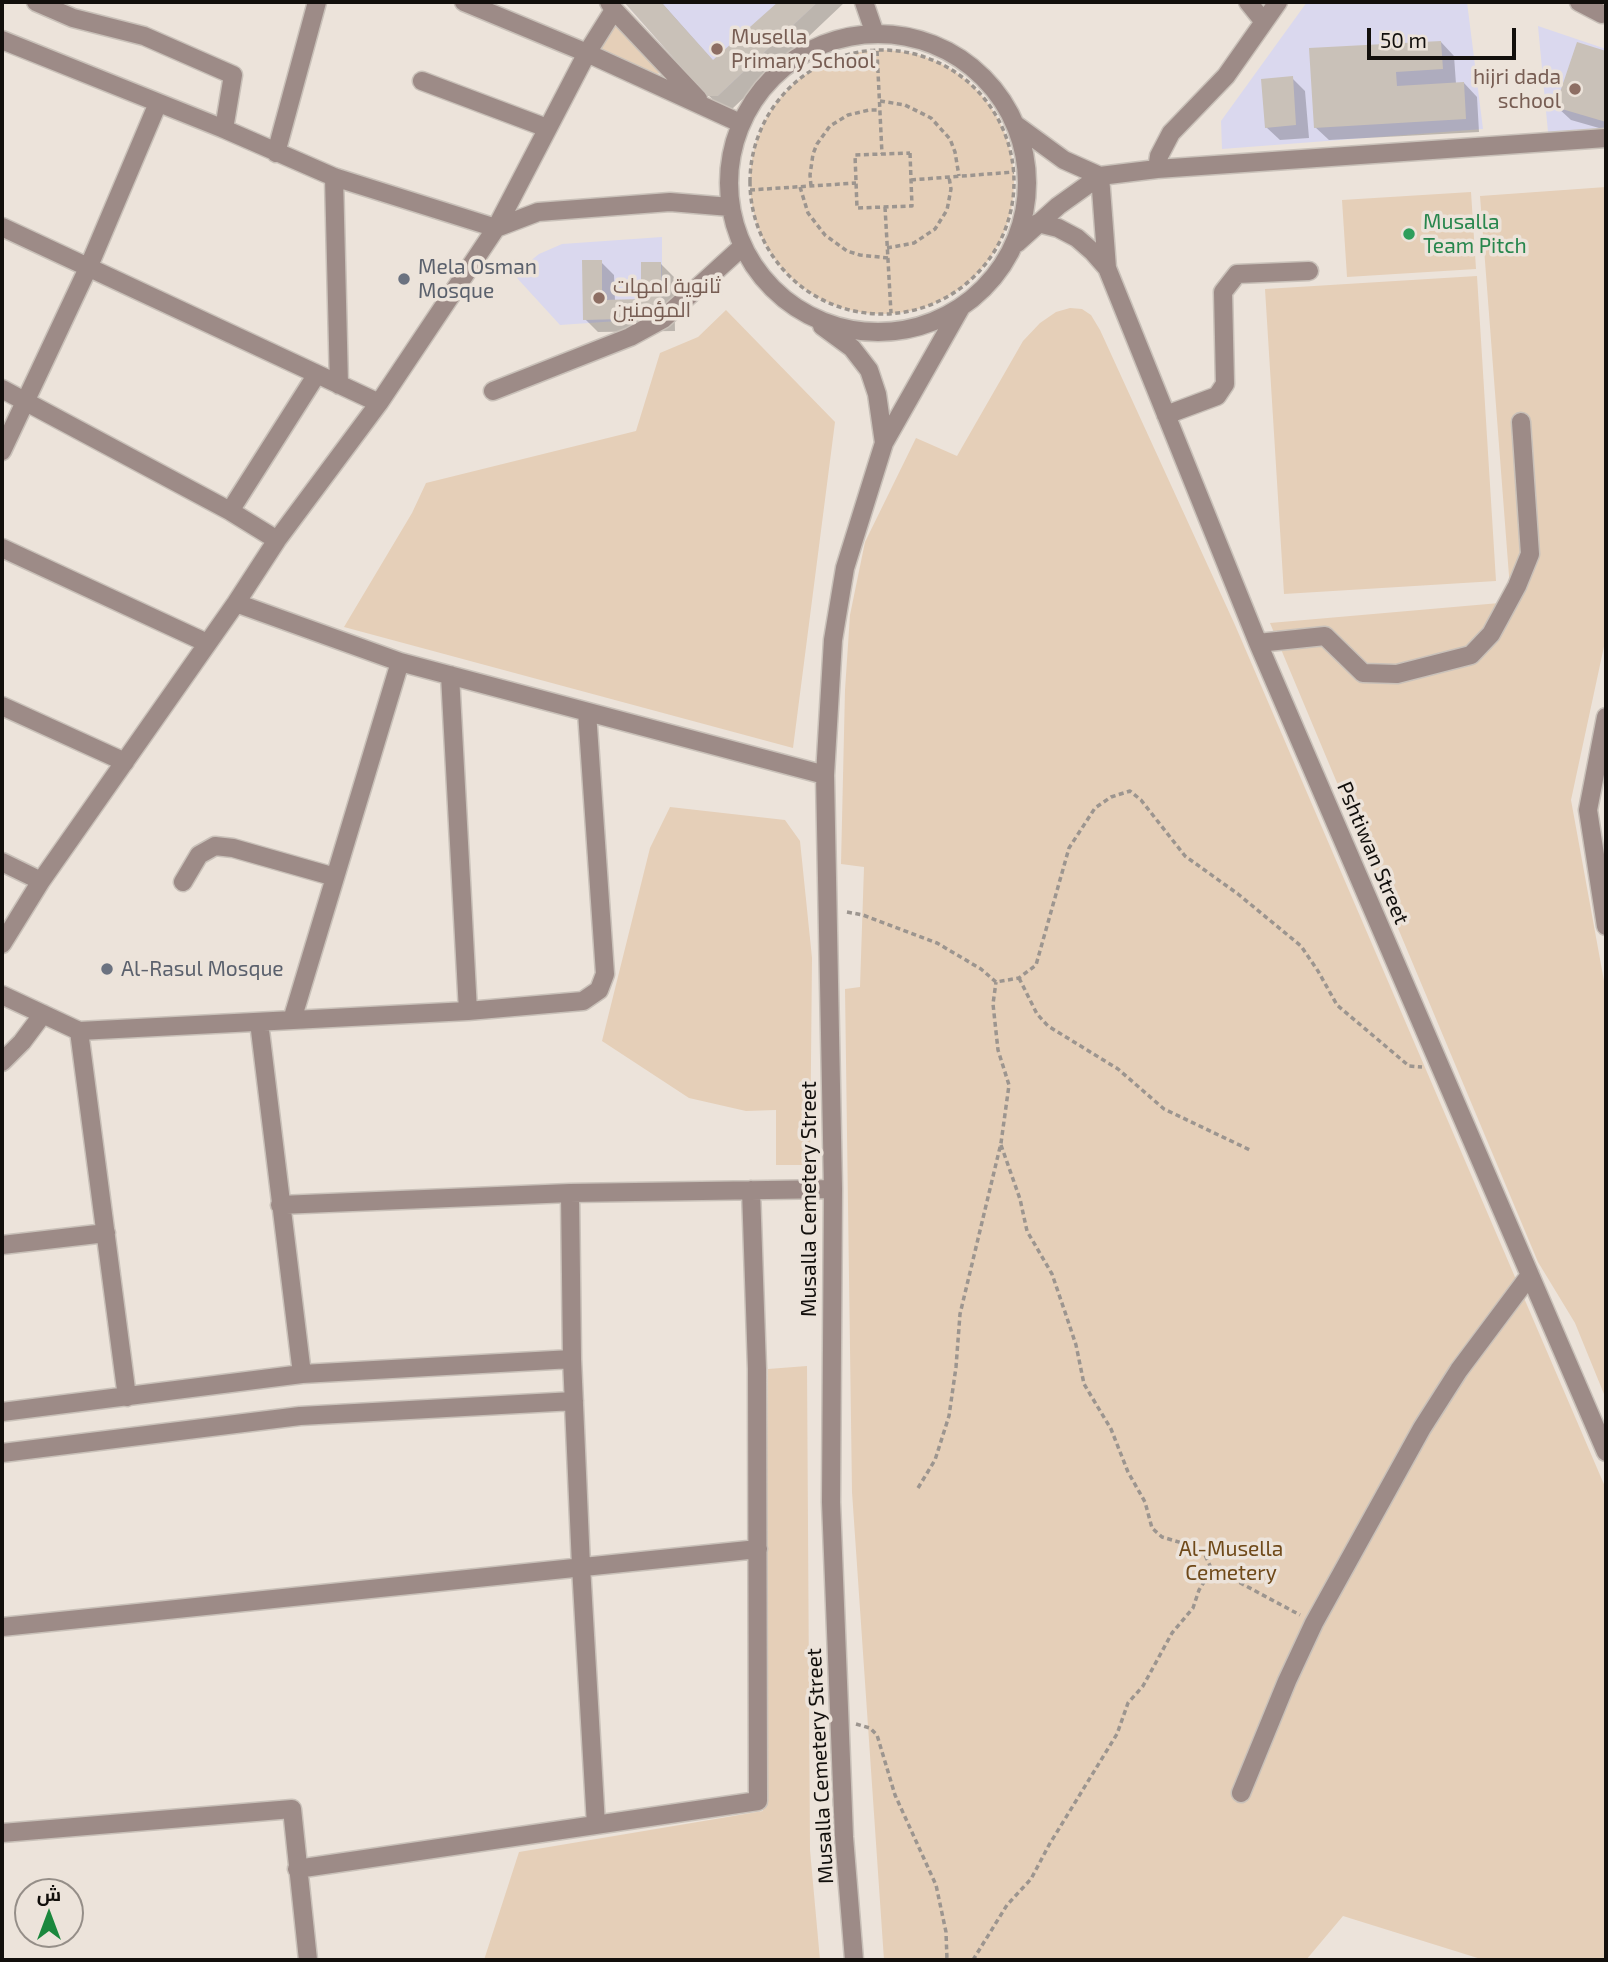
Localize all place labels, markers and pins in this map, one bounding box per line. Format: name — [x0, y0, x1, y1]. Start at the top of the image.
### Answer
place label: Musella Primary School — [731, 24, 876, 74]
marker: Musella Primary School — [709, 41, 725, 57]
place label: hijri dada school — [1473, 64, 1561, 114]
marker: hijri dada school — [1567, 81, 1583, 97]
place label: Musalla Team Pitch — [1423, 209, 1527, 259]
marker: Musalla Team Pitch — [1401, 226, 1417, 242]
place label: Mela Osman Mosque — [418, 254, 537, 304]
marker: Mela Osman Mosque — [396, 271, 412, 287]
place label: ثانوية امهات المؤمنين — [613, 273, 721, 323]
marker: ثانوية امهات المؤمنين — [591, 290, 607, 306]
place label: Al-Rasul Mosque — [121, 956, 284, 982]
marker: Al-Rasul Mosque — [99, 961, 115, 977]

